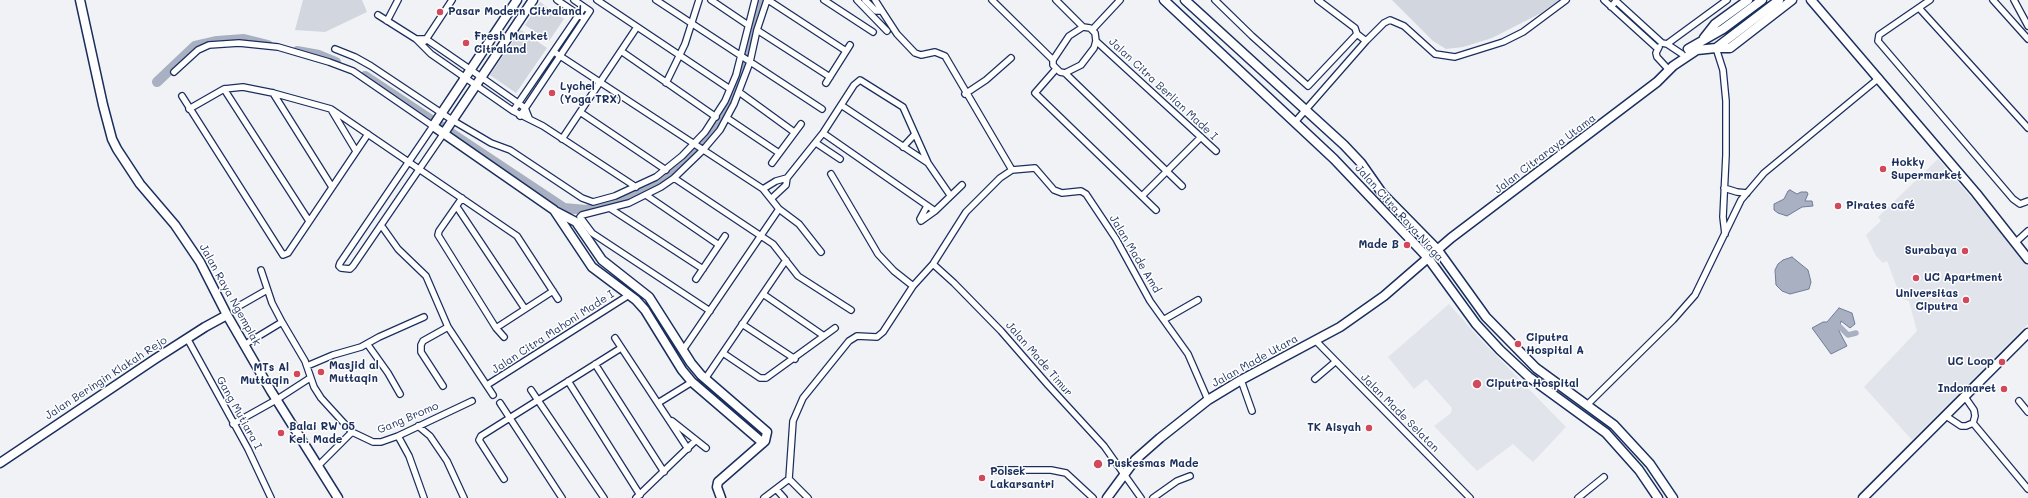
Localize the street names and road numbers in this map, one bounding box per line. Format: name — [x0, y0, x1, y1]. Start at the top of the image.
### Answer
street label: Jalan Citra Berlian Made I — [1106, 35, 1220, 143]
street label: Jalan Citraraya Utama — [1492, 112, 1598, 196]
street label: Jalan Citra Raya Niaga — [1352, 162, 1446, 264]
street label: Jalan Made Amd — [1107, 213, 1163, 295]
street label: Jalan Raya Ngemplak — [196, 242, 264, 348]
street label: Jalan Citra Mahoni Made I — [489, 287, 617, 377]
street label: Jalan Made Timur — [1003, 319, 1075, 399]
street label: Jalan Made Utara — [1210, 332, 1300, 390]
street label: Jalan Beringin Klakah Rejo — [42, 334, 170, 422]
street label: Jalan Made Selatan — [1358, 371, 1442, 455]
street label: Gang Mutiara I — [213, 374, 265, 452]
street label: Gang Bromo — [375, 399, 441, 437]

